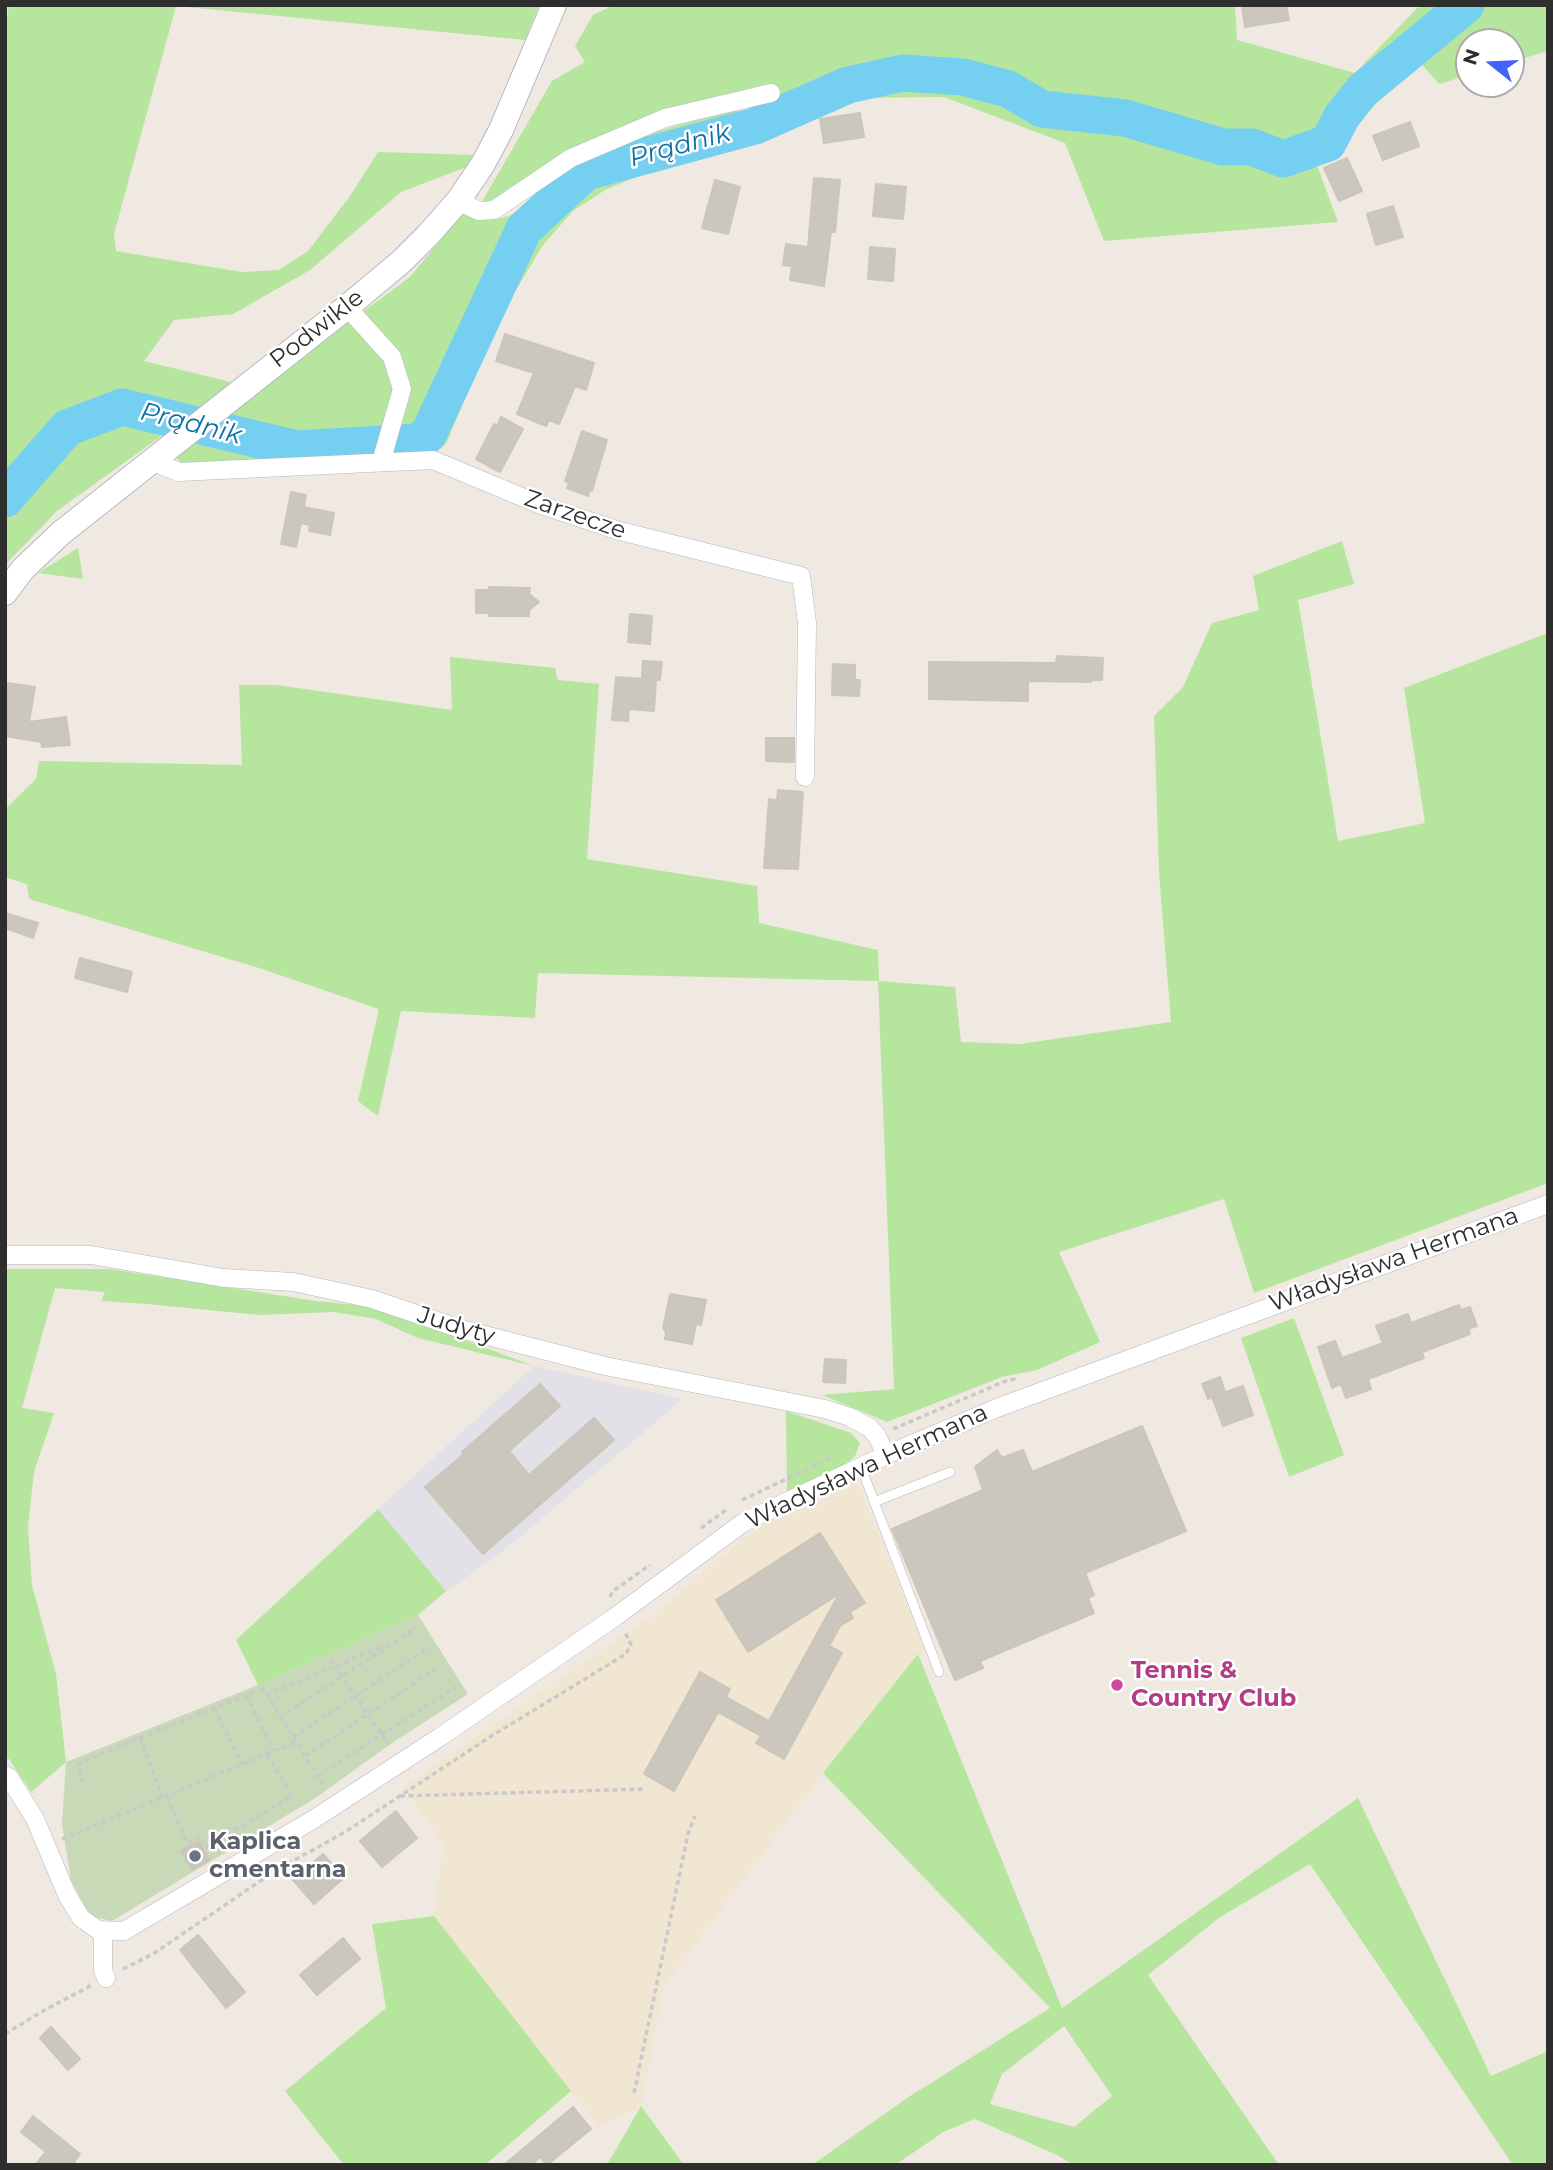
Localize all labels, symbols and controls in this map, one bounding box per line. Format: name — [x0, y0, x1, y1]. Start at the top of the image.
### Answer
north arrow — [1455, 28, 1525, 98]
text: N — [1458, 46, 1485, 68]
water label: Prądnik — [626, 118, 734, 174]
street label: Podwikle — [264, 283, 370, 375]
water label: Prądnik — [137, 396, 245, 452]
street label: Zarzecze — [520, 484, 630, 546]
street label: Władysława Hermana — [1265, 1201, 1523, 1319]
street label: Judyty — [414, 1301, 498, 1351]
street label: Władysława Hermana — [742, 1398, 992, 1536]
place label: Tennis & Country Club — [1131, 1657, 1296, 1713]
marker: Tennis & Country Club — [1109, 1677, 1125, 1693]
place label: Kaplica cmentarna — [209, 1828, 347, 1884]
marker: Kaplica cmentarna — [187, 1848, 203, 1864]

